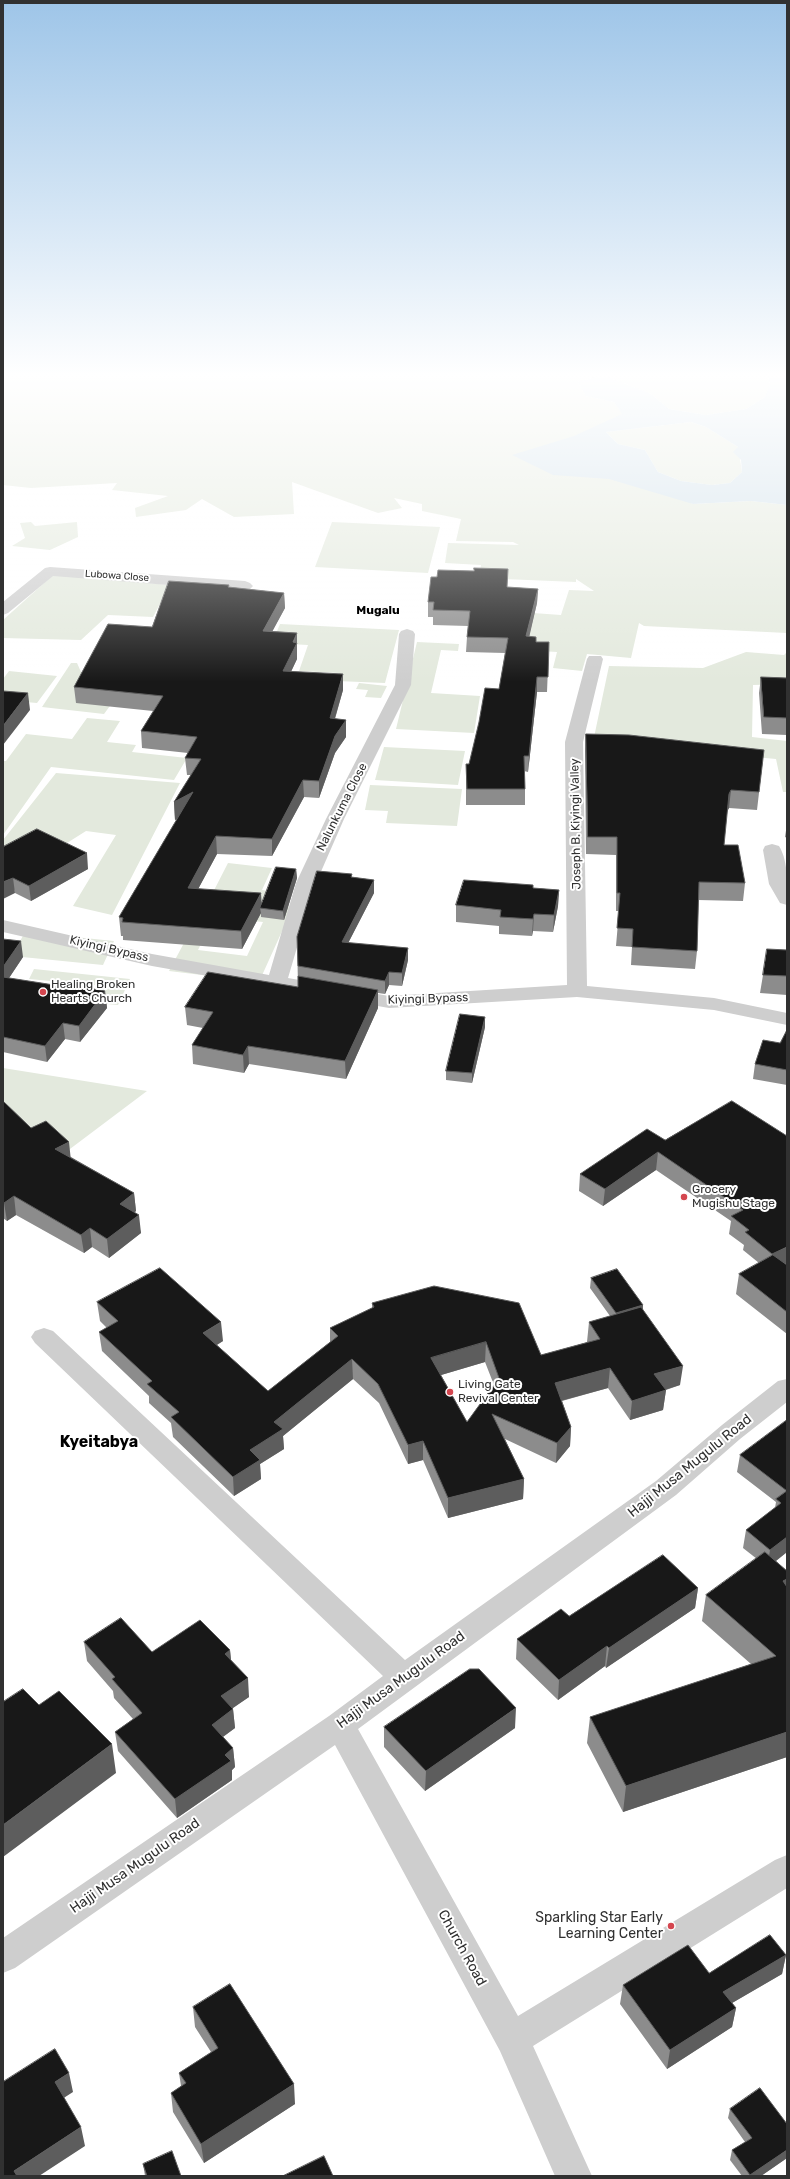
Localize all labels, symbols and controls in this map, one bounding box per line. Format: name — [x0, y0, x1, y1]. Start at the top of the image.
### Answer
street label: Lubowa Close — [84, 568, 150, 584]
district label: Mugalu — [356, 604, 400, 618]
street label: Joseph B. Kiyingi Valley — [568, 758, 584, 890]
street label: Nalunkuma Close — [314, 761, 370, 853]
street label: Kiyingi Bypass — [68, 933, 150, 965]
place label: Healing Broken Hearts Church — [51, 978, 135, 1006]
marker: Healing Broken Hearts Church — [38, 987, 48, 997]
street label: Kiyingi Bypass — [387, 990, 469, 1008]
place label: Grocery Mugishu Stage — [692, 1183, 775, 1211]
marker: Grocery Mugishu Stage — [679, 1192, 689, 1202]
place label: Living Gate Revival Center — [458, 1378, 539, 1406]
marker: Living Gate Revival Center — [445, 1387, 455, 1397]
street label: Hajji Musa Mugulu Road — [625, 1411, 755, 1521]
district label: Kyeitabya — [60, 1432, 138, 1452]
street label: Hajji Musa Mugulu Road — [334, 1628, 468, 1732]
street label: Hajji Musa Mugulu Road — [67, 1815, 203, 1917]
street label: Church Road — [434, 1907, 490, 1989]
place label: Sparkling Star Early Learning Center — [535, 1910, 663, 1942]
marker: Sparkling Star Early Learning Center — [666, 1921, 676, 1931]

